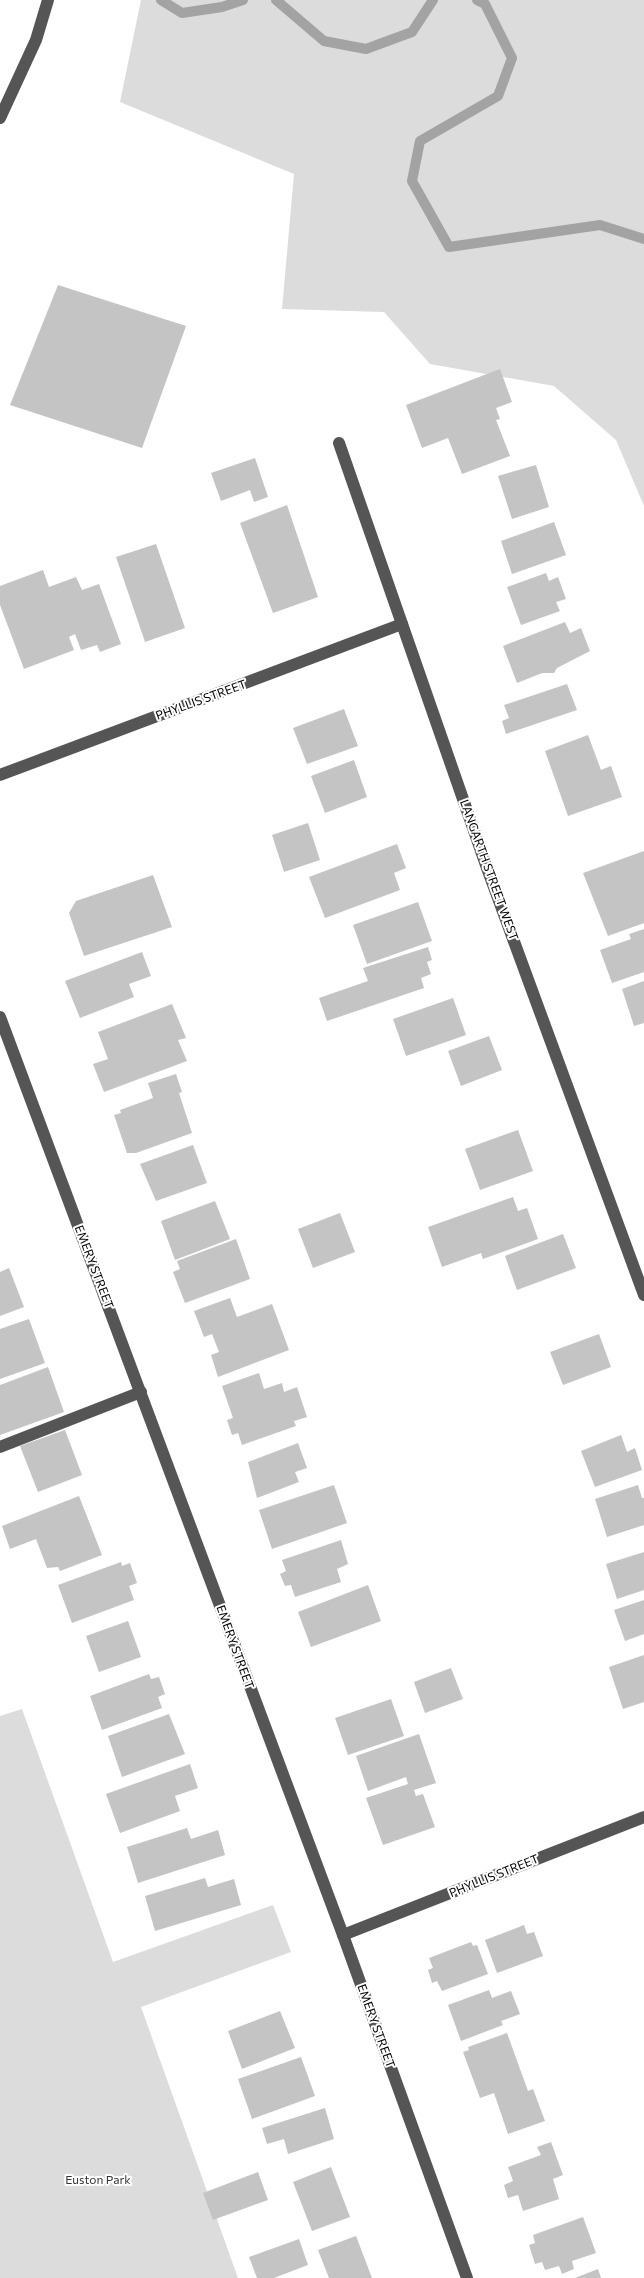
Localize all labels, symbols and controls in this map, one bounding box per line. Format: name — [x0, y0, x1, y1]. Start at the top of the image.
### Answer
street label: PHYLLIS STREET — [153, 676, 248, 722]
street label: LANGARTH STREET WEST — [458, 797, 522, 942]
street label: EMERY STREET — [73, 1223, 117, 1311]
street label: EMERY STREET — [214, 1603, 258, 1691]
street label: PHYLLIS STREET — [447, 1851, 541, 1899]
street label: EMERY STREET — [355, 1982, 399, 2070]
park label: Euston Park — [65, 2172, 131, 2186]

